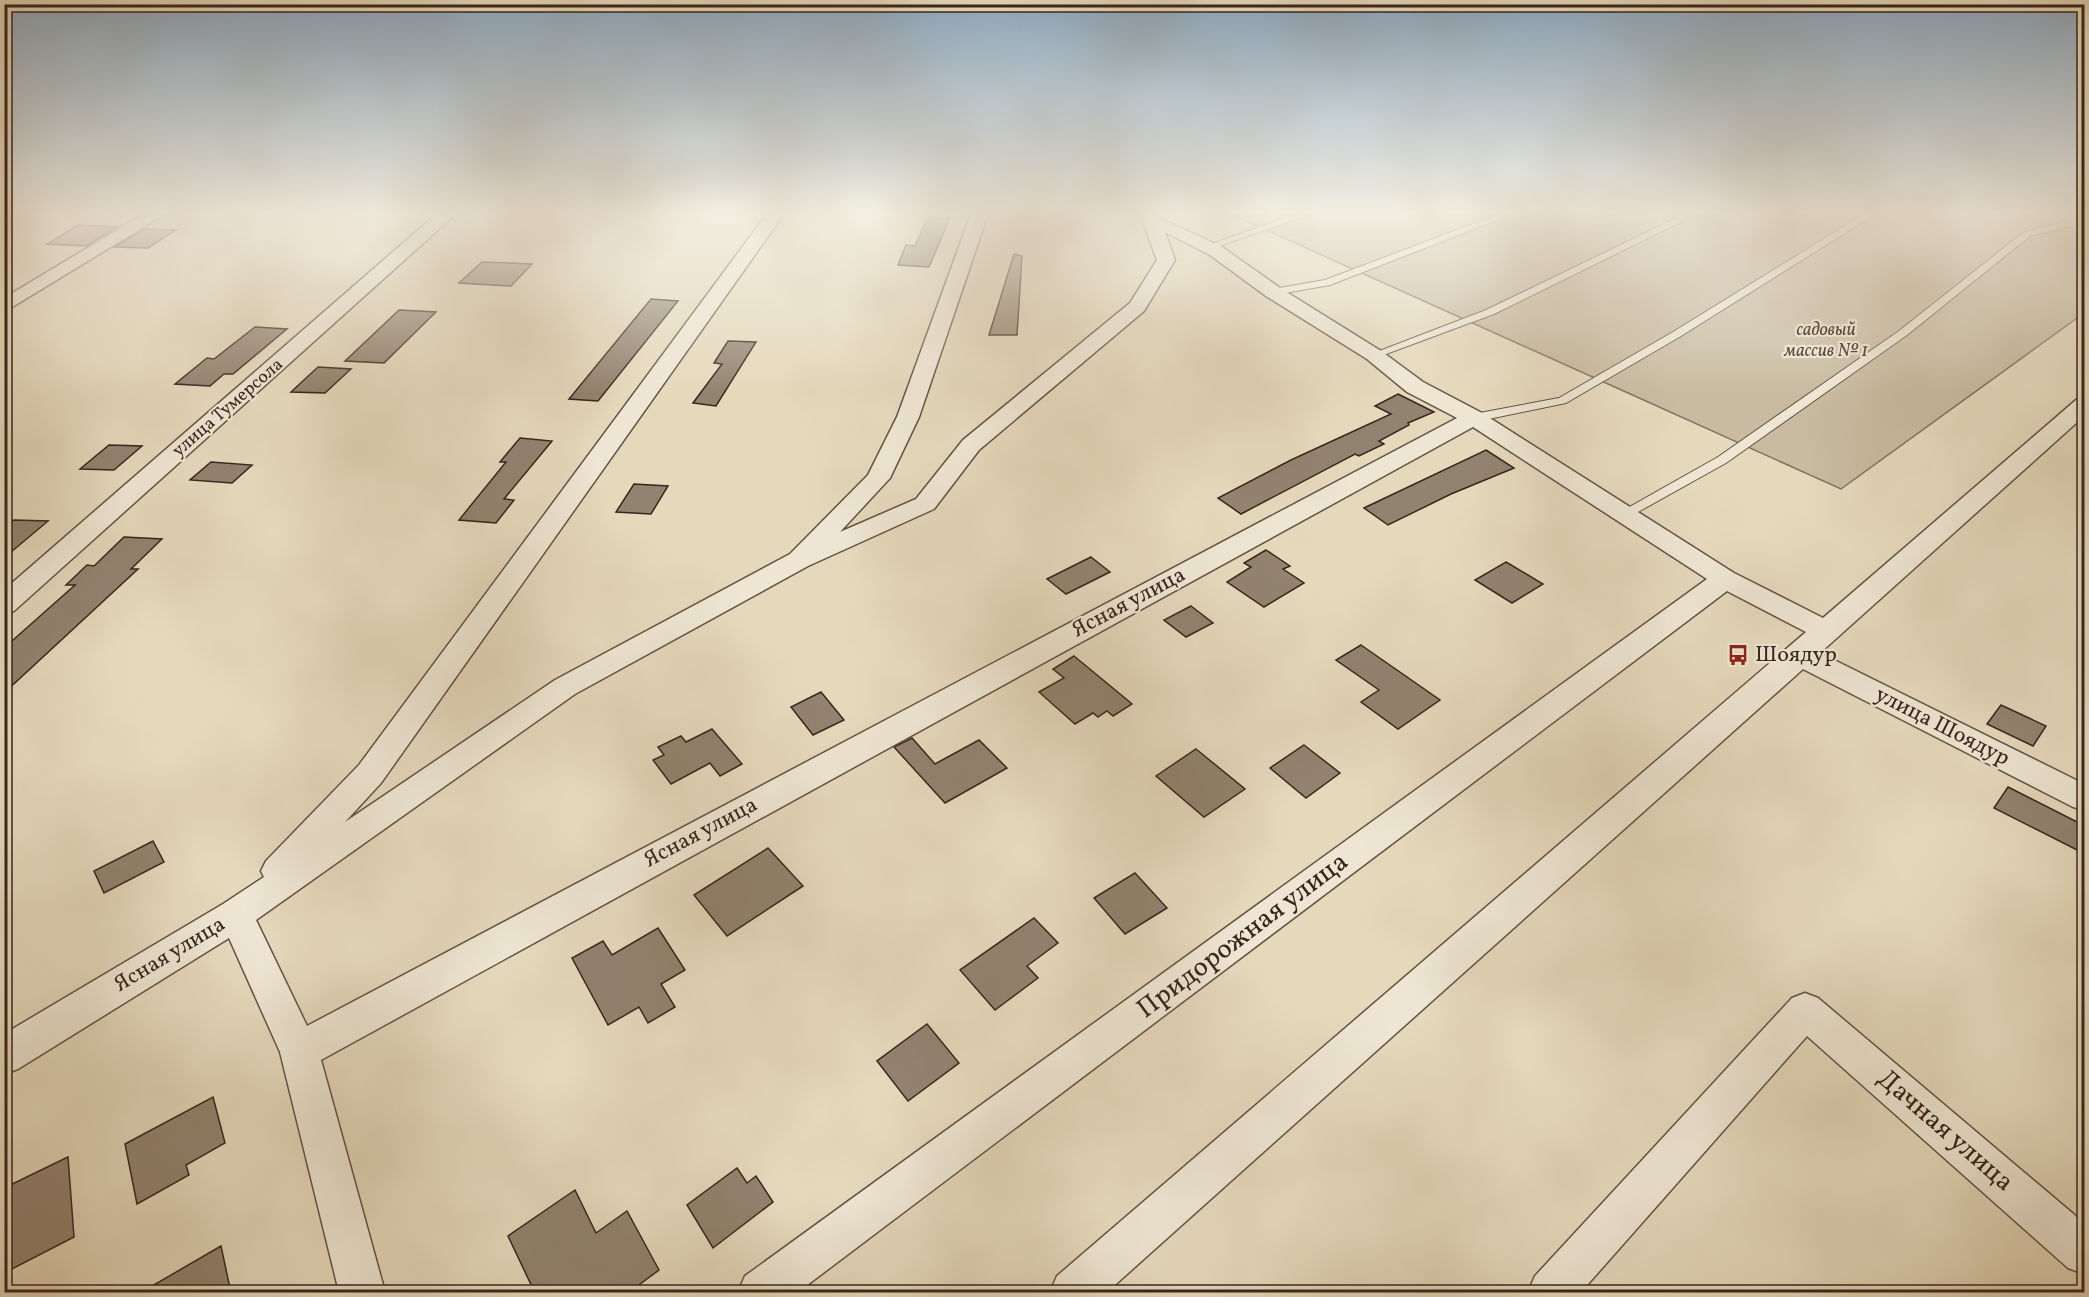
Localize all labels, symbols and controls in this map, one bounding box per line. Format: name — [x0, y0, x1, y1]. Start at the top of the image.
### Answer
park label: садовый массив № 1 — [1783, 318, 1868, 364]
street label: улица Тумерсола — [167, 353, 289, 463]
street label: Ясная улица — [1067, 560, 1191, 646]
place label: Шоядур — [1755, 640, 1837, 671]
bus stop icon: Шоядур — [1726, 643, 1750, 667]
street label: улица Шоядур — [1869, 680, 2015, 774]
street label: Ясная улица — [639, 790, 763, 876]
street label: Придорожная улица — [1129, 844, 1357, 1028]
street label: Ясная улица — [109, 910, 232, 1000]
street label: Дачная улица — [1868, 1061, 2022, 1201]

